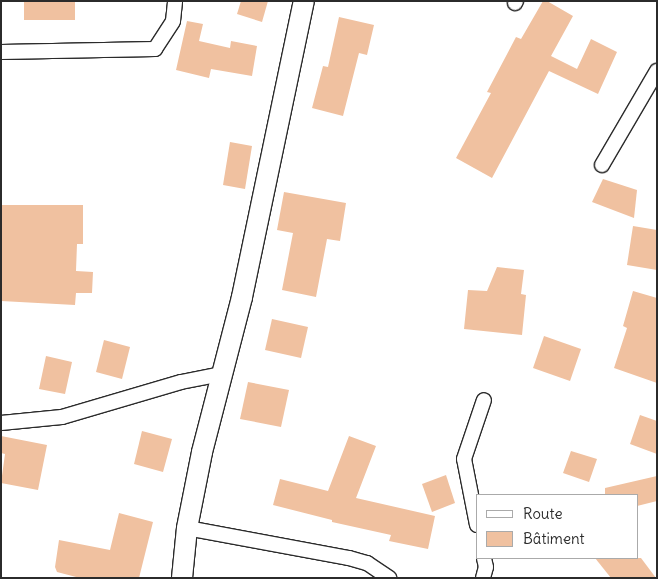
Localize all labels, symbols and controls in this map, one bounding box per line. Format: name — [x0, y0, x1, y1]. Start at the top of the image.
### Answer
legend — [476, 494, 638, 559]
text: Route — [523, 504, 563, 523]
text: Bâtiment — [523, 529, 585, 548]

